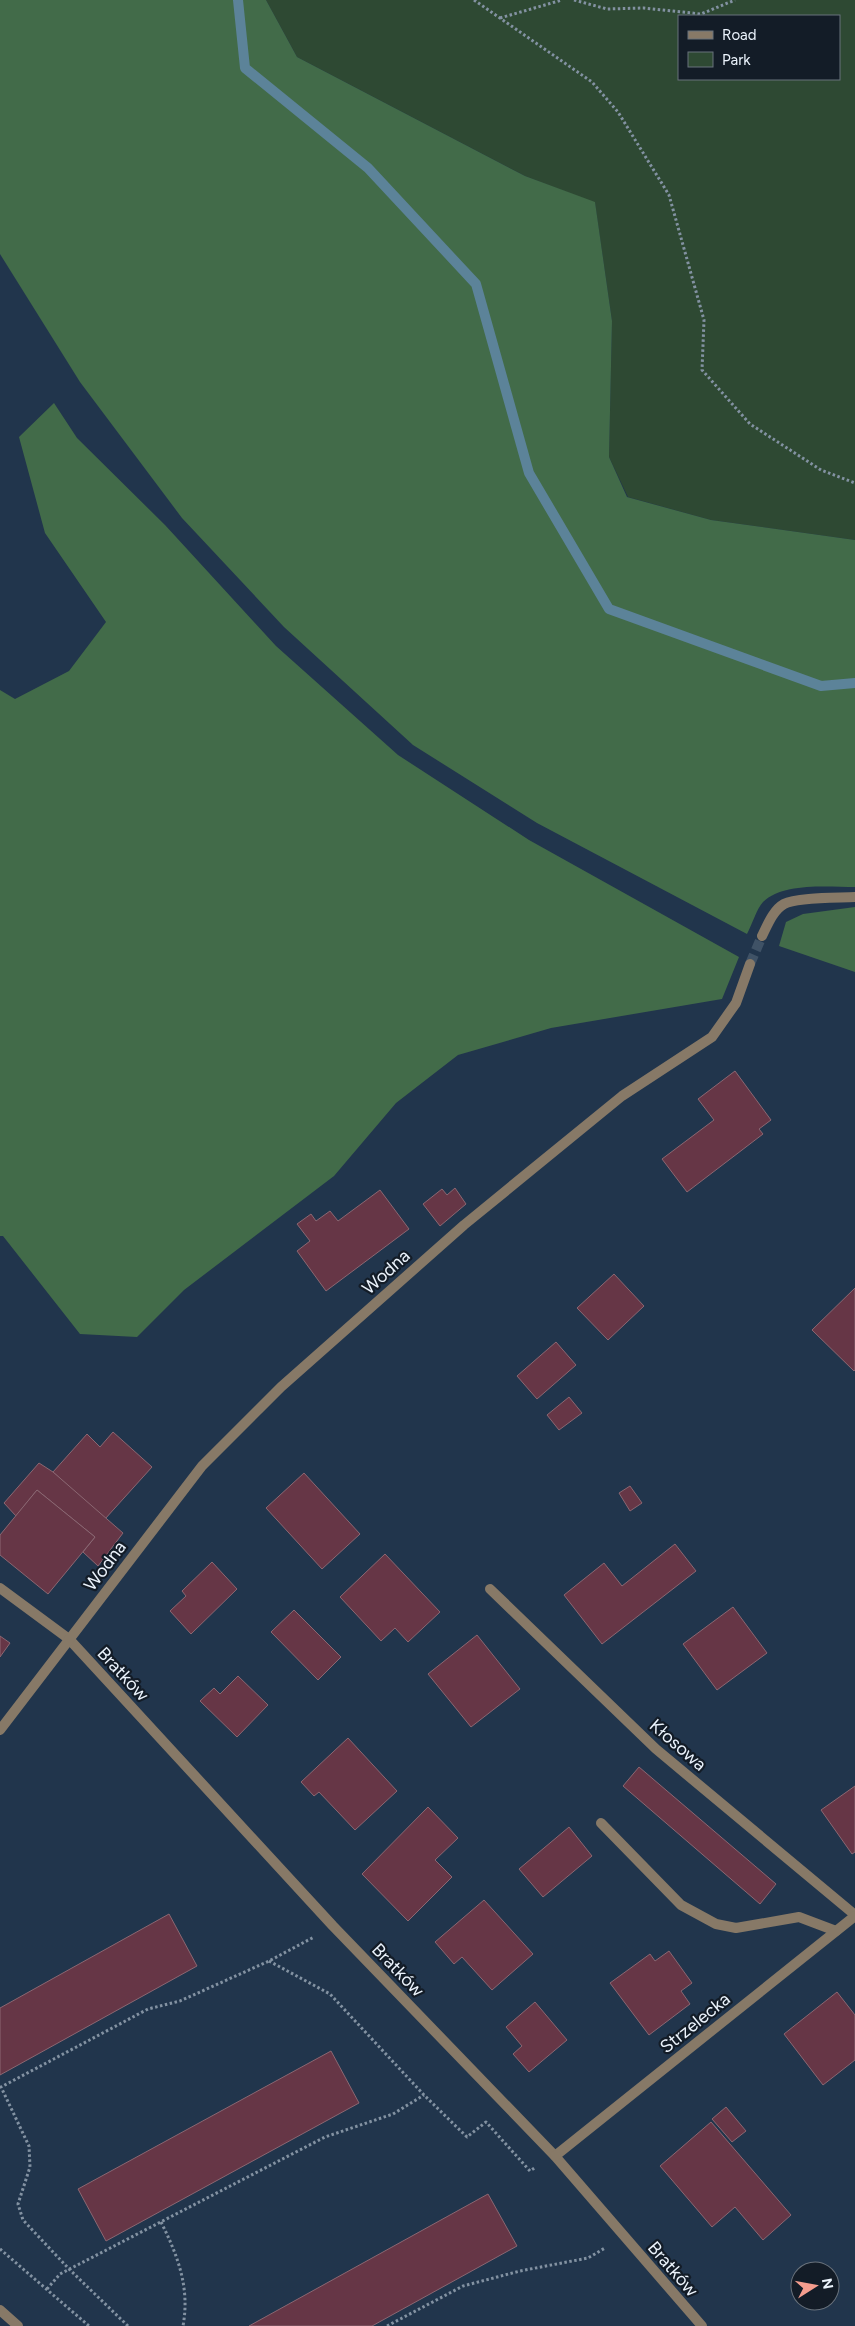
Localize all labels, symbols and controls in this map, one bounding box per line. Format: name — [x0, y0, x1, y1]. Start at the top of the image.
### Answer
legend — [678, 15, 840, 80]
text: Road — [722, 26, 757, 44]
text: Park — [722, 51, 751, 69]
street label: Wodna — [358, 1245, 414, 1299]
street label: Wodna — [79, 1537, 131, 1595]
street label: Bratków — [92, 1642, 154, 1706]
street label: Kłosowa — [645, 1714, 711, 1776]
street label: Bratków — [367, 1939, 429, 2001]
street label: Strzelecka — [655, 1988, 735, 2058]
street label: Bratków — [643, 2237, 703, 2301]
north arrow — [790, 2261, 840, 2311]
text: N — [818, 2277, 837, 2291]

